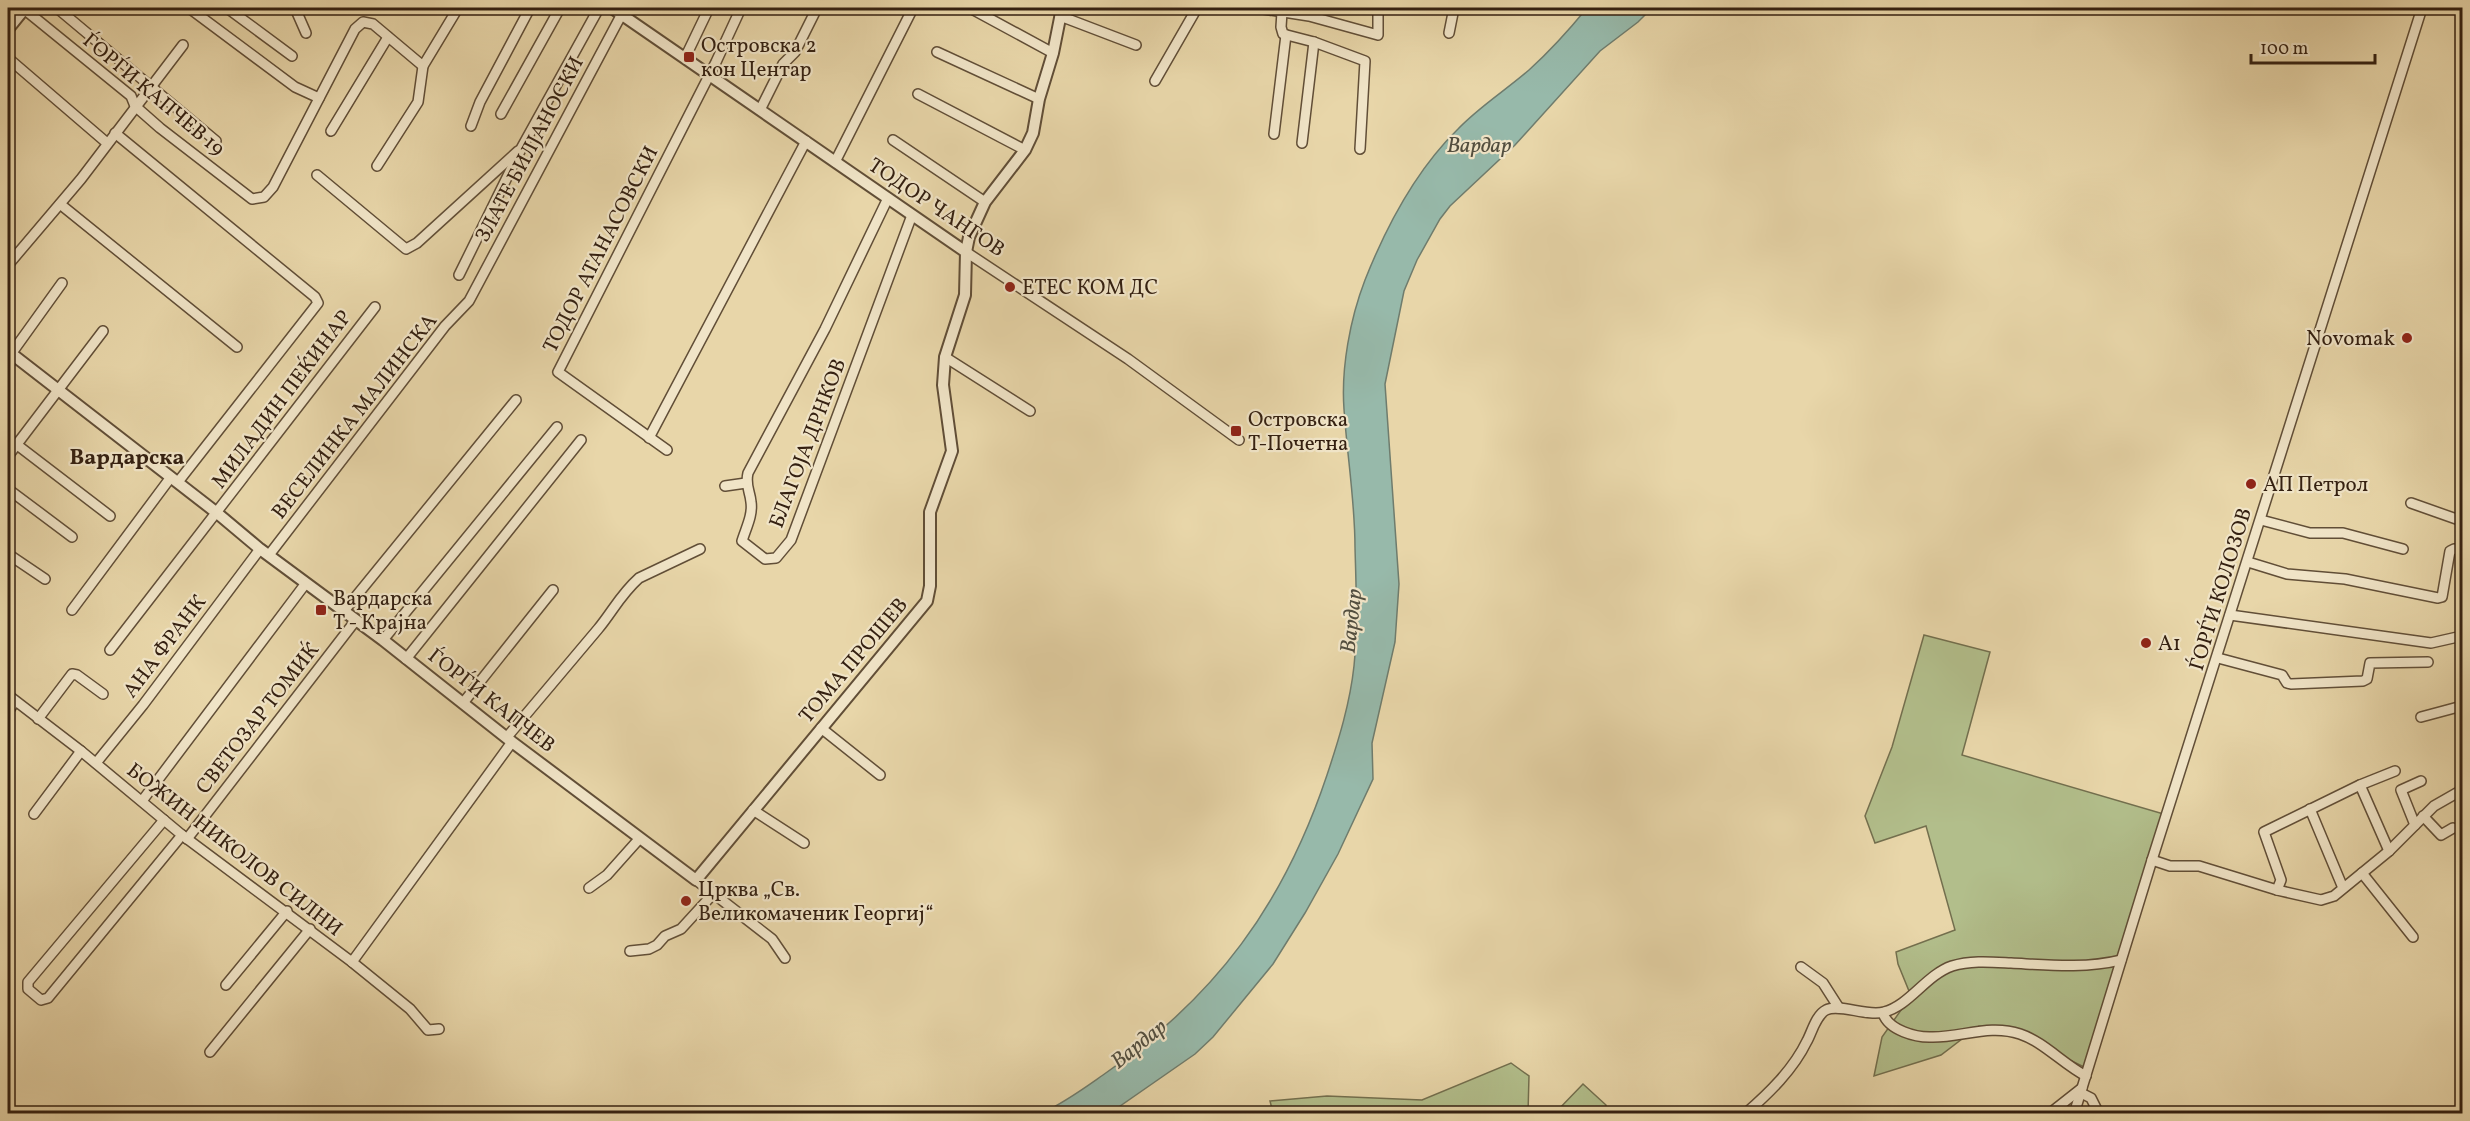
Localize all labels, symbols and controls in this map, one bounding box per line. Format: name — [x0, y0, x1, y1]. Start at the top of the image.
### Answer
street label: ЃОРЃИ КАПЧЕВ 19 — [76, 27, 231, 163]
scale bar — [2251, 27, 2376, 65]
place label: Островска 2 кон Центар — [701, 32, 817, 85]
text: 100 m — [2260, 37, 2309, 62]
marker: Островска 2 кон Центар — [682, 50, 696, 64]
street label: ЗЛАТЕ БИЛЈАНОСКИ — [469, 52, 592, 248]
water label: Вардар — [1447, 131, 1511, 162]
street label: ТОДОР АТАНАСОВСКИ — [537, 141, 666, 358]
street label: ТОДОР ЧАНГОВ — [862, 152, 1010, 265]
place label: ЕТЕС КОМ ДС — [1022, 274, 1158, 303]
marker: ЕТЕС КОМ ДС — [1003, 280, 1017, 294]
street label: МИЛАДИН ПЕЌИНАР — [205, 305, 359, 495]
street label: ВЕСЕЛИНКА МАЛИНСКА — [266, 308, 445, 526]
place label: Novomak — [2306, 325, 2396, 354]
marker: Novomak — [2400, 331, 2414, 345]
street label: БЛАГОЈА ДРНКОВ — [763, 355, 854, 532]
place label: Островска Т-Почетна — [1248, 406, 1348, 459]
marker: Островска Т-Почетна — [1229, 424, 1243, 438]
district label: Вардарска — [70, 443, 184, 474]
place label: АП Петрол — [2263, 471, 2368, 500]
marker: АП Петрол — [2244, 477, 2258, 491]
street label: ЃОРЃИ КОЛОЗОВ — [2183, 505, 2260, 674]
place label: Вардарска Т - Крајна — [333, 585, 433, 638]
water label: Вардар — [1334, 588, 1371, 655]
street label: АНА ФРАНК — [117, 589, 214, 705]
street label: ТОМА ПРОШЕВ — [793, 592, 915, 730]
marker: Вардарска Т - Крајна — [314, 603, 328, 617]
place label: А1 — [2158, 630, 2181, 659]
marker: А1 — [2139, 636, 2153, 650]
street label: СВЕТОЗАР ТОМИЌ — [190, 637, 327, 801]
street label: ЃОРЃИ КАПЧЕВ — [421, 642, 561, 760]
street label: БОЖИН НИКОЛОВ СИЛНИ — [120, 757, 348, 944]
place label: Црква „Св. Великомаченик Георгиј“ — [698, 876, 934, 929]
marker: Црква „Св. Великомаченик Георгиј“ — [679, 894, 693, 908]
water label: Вардар — [1105, 1013, 1174, 1077]

